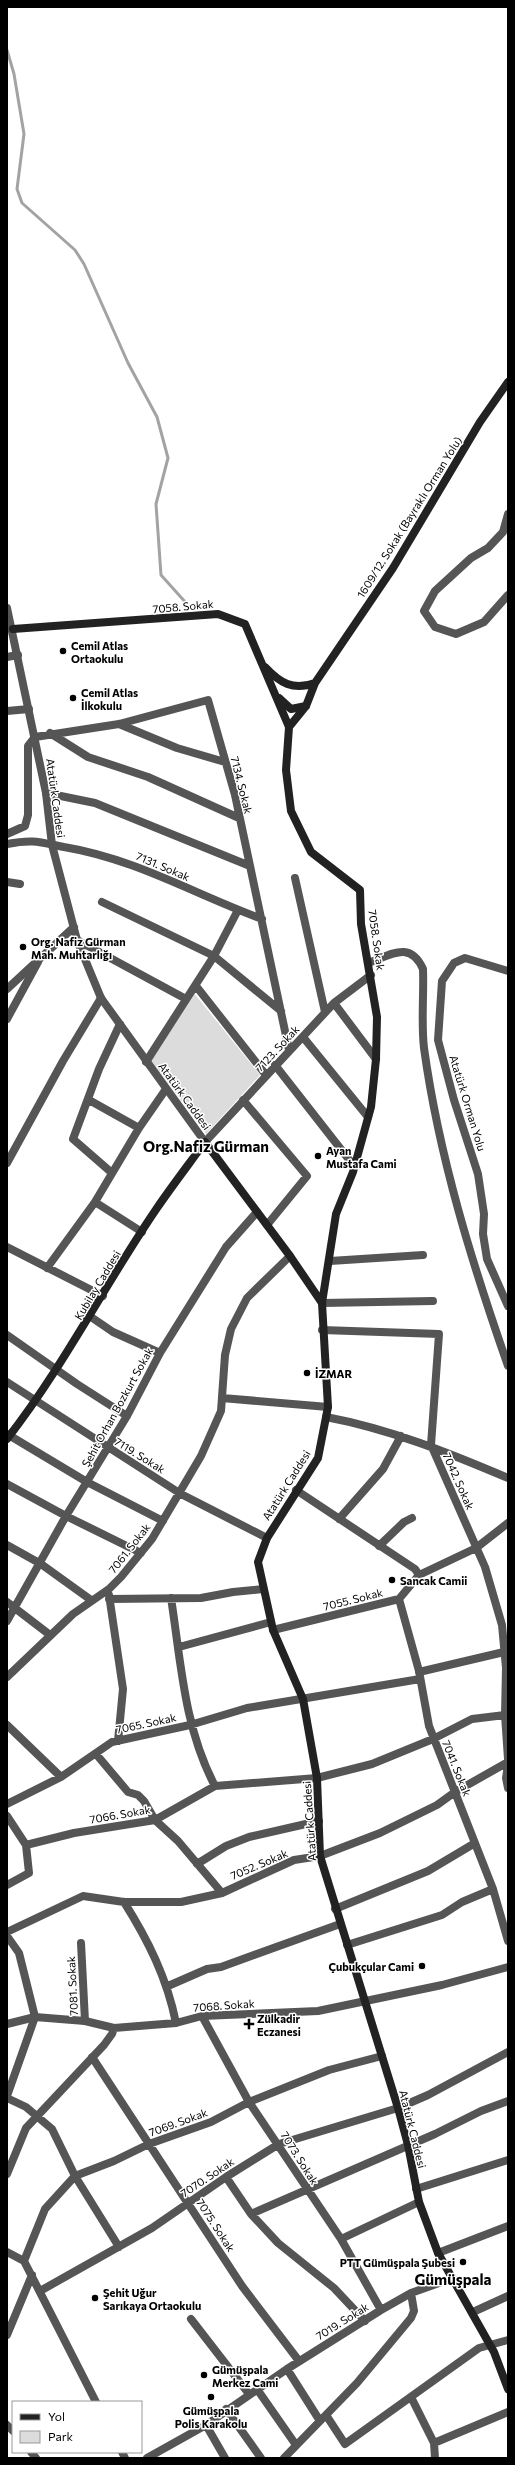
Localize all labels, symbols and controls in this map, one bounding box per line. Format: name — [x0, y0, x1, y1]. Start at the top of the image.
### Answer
street label: 1609/12. Sokak (Bayraklı Orman Yolu) — [354, 434, 464, 600]
street label: 7058. Sokak — [152, 597, 214, 615]
place label: Cemil Atlas Ortaokulu — [71, 639, 128, 665]
marker: Cemil Atlas Ortaokulu — [58, 646, 68, 656]
place label: Cemil Atlas İlkokulu — [81, 686, 138, 712]
marker: Cemil Atlas İlkokulu — [68, 693, 78, 703]
street label: 7134. Sokak — [229, 755, 255, 815]
street label: Atatürk Caddesi — [44, 757, 68, 839]
street label: 7131. Sokak — [134, 849, 192, 883]
street label: 7058. Sokak — [366, 909, 388, 971]
place label: Org. Nafiz Gürman Mah. Muhtarlığı — [31, 935, 126, 961]
marker: Org. Nafiz Gürman Mah. Muhtarlığı — [18, 942, 28, 952]
street label: 7123. Sokak — [252, 1022, 302, 1074]
street label: Atatürk Orman Yolu — [447, 1054, 489, 1152]
street label: Atatürk Caddesi — [156, 1060, 214, 1132]
district label: Org.Nafiz Gürman — [143, 1137, 269, 1155]
place label: Ayan Mustafa Cami — [326, 1144, 397, 1170]
marker: Ayan Mustafa Cami — [313, 1151, 323, 1161]
street label: Kubilay Caddesi — [71, 1248, 123, 1322]
street label: Şehit Orhan Bozkurt Sokak — [79, 1345, 155, 1469]
place label: İZMAR — [315, 1367, 353, 1380]
marker: İZMAR — [302, 1368, 312, 1378]
street label: 7119. Sokak — [112, 1434, 168, 1476]
street label: Atatürk Caddesi — [259, 1447, 313, 1522]
street label: 7042. Sokak — [441, 1451, 477, 1511]
street label: 7061. Sokak — [105, 1520, 153, 1576]
place label: Sancak Camii — [400, 1574, 467, 1587]
marker: Sancak Camii — [387, 1575, 397, 1585]
street label: 7055. Sokak — [322, 1585, 384, 1613]
street label: 7065. Sokak — [115, 1710, 177, 1736]
street label: 7041. Sokak — [440, 1738, 474, 1798]
street label: Atatürk Caddesi — [300, 1780, 318, 1861]
street label: 7066. Sokak — [89, 1802, 151, 1826]
street label: 7052. Sokak — [228, 1846, 290, 1882]
street label: 7081. Sokak — [64, 1956, 80, 2016]
place label: Çubukçular Cami — [328, 1960, 414, 1973]
marker: Çubukçular Cami — [417, 1961, 427, 1971]
street label: 7068. Sokak — [193, 1996, 255, 2014]
place label: Zülkadir Eczanesi — [257, 2012, 301, 2038]
marker: Zülkadir Eczanesi — [244, 2019, 254, 2029]
street label: Atatürk Caddesi — [397, 2089, 429, 2170]
street label: 7069. Sokak — [147, 2105, 209, 2139]
street label: 7073. Sokak — [279, 2129, 321, 2187]
street label: 7070. Sokak — [178, 2155, 236, 2199]
street label: 7075. Sokak — [194, 2196, 238, 2254]
place label: PTT Gümüşpala Şubesi — [340, 2256, 455, 2269]
marker: PTT Gümüşpala Şubesi — [458, 2257, 468, 2267]
district label: Gümüşpala — [415, 2270, 492, 2288]
place label: Şehit Uğur Sarıkaya Ortaokulu — [103, 2286, 201, 2312]
marker: Şehit Uğur Sarıkaya Ortaokulu — [90, 2293, 100, 2303]
street label: 7019. Sokak — [313, 2300, 371, 2342]
place label: Gümüşpala Merkez Cami — [212, 2363, 278, 2389]
marker: Gümüşpala Merkez Cami — [199, 2370, 209, 2380]
marker: Gümüşpala Polis Karakolu — [206, 2392, 216, 2402]
legend — [12, 2401, 142, 2453]
place label: Gümüşpala Polis Karakolu — [175, 2404, 247, 2430]
text: Yol — [48, 2409, 65, 2423]
text: Park — [48, 2429, 74, 2443]

